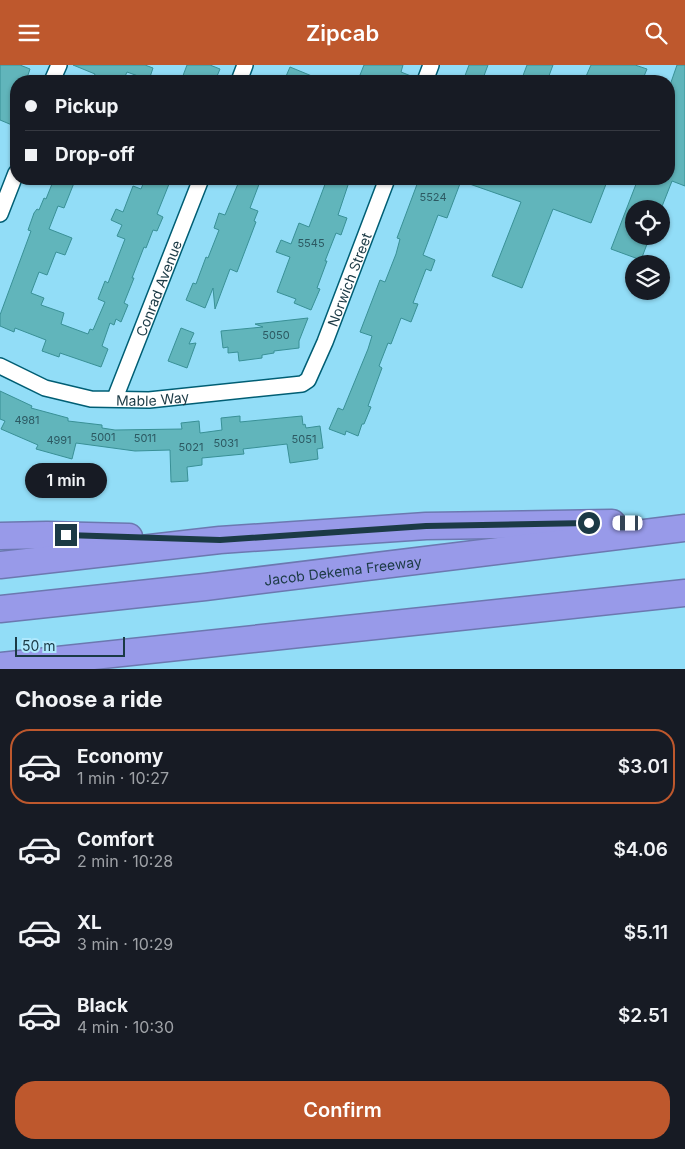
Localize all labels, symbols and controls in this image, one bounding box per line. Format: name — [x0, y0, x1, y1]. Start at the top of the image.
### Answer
icon: menu — [15, 19, 43, 47]
icon: search — [642, 19, 670, 47]
text: Zipcab — [306, 20, 379, 46]
text: Pickup — [55, 95, 118, 118]
text: Drop-off — [55, 143, 135, 166]
house number: 5524 — [419, 190, 447, 204]
map controls — [625, 200, 670, 300]
button: locate — [625, 200, 670, 245]
street label: Norwich Street — [323, 230, 374, 329]
house number: 5545 — [297, 236, 325, 250]
street label: Conrad Avenue — [132, 238, 185, 339]
button: layers — [625, 255, 670, 300]
house number: 5050 — [262, 328, 290, 342]
street label: Mable Way — [116, 387, 190, 409]
house number: 4981 — [14, 413, 40, 427]
house number: 5001 — [90, 430, 116, 444]
house number: 5011 — [134, 431, 156, 445]
house number: 5051 — [292, 432, 316, 446]
house number: 4991 — [46, 433, 72, 447]
house number: 5031 — [214, 436, 238, 450]
house number: 5021 — [179, 440, 203, 454]
callout: 1 min — [25, 463, 107, 497]
text: 1 min — [46, 470, 86, 490]
route start — [578, 512, 600, 534]
car — [613, 516, 643, 531]
route end — [55, 524, 77, 546]
street label: Jacob Dekema Freeway — [263, 552, 423, 588]
scale bar — [15, 634, 125, 657]
text: 50 m — [22, 637, 56, 654]
text: Choose a ride — [15, 686, 163, 712]
icon: car — [17, 744, 62, 789]
text: Economy — [77, 745, 163, 768]
text: $3.01 — [618, 755, 668, 778]
text: 1 min · 10:27 — [77, 768, 169, 788]
icon: car — [17, 827, 62, 872]
text: Comfort — [77, 828, 154, 851]
text: $4.06 — [613, 838, 668, 861]
text: 2 min · 10:28 — [77, 851, 173, 871]
icon: car — [17, 910, 62, 955]
text: XL — [77, 911, 102, 934]
text: $5.11 — [624, 921, 668, 944]
text: 3 min · 10:29 — [77, 934, 173, 954]
icon: car — [17, 993, 62, 1038]
text: Black — [77, 994, 128, 1017]
text: $2.51 — [618, 1004, 668, 1027]
text: 4 min · 10:30 — [77, 1017, 174, 1037]
button: Confirm — [15, 1081, 670, 1139]

